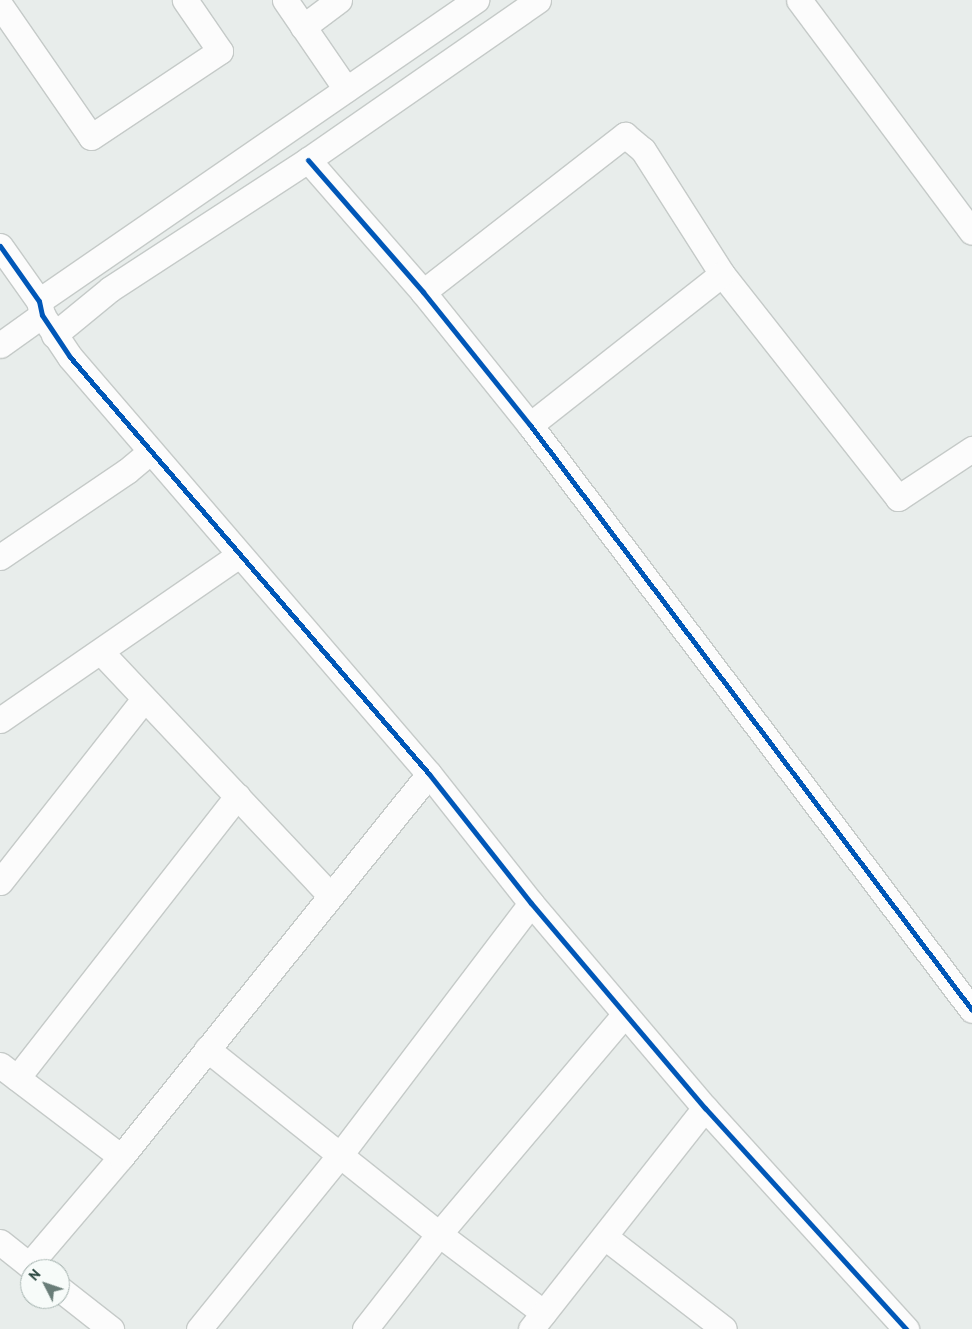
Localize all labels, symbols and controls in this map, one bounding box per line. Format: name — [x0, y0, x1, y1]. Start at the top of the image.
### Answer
north arrow — [20, 1259, 70, 1309]
text: N — [25, 1265, 44, 1284]

